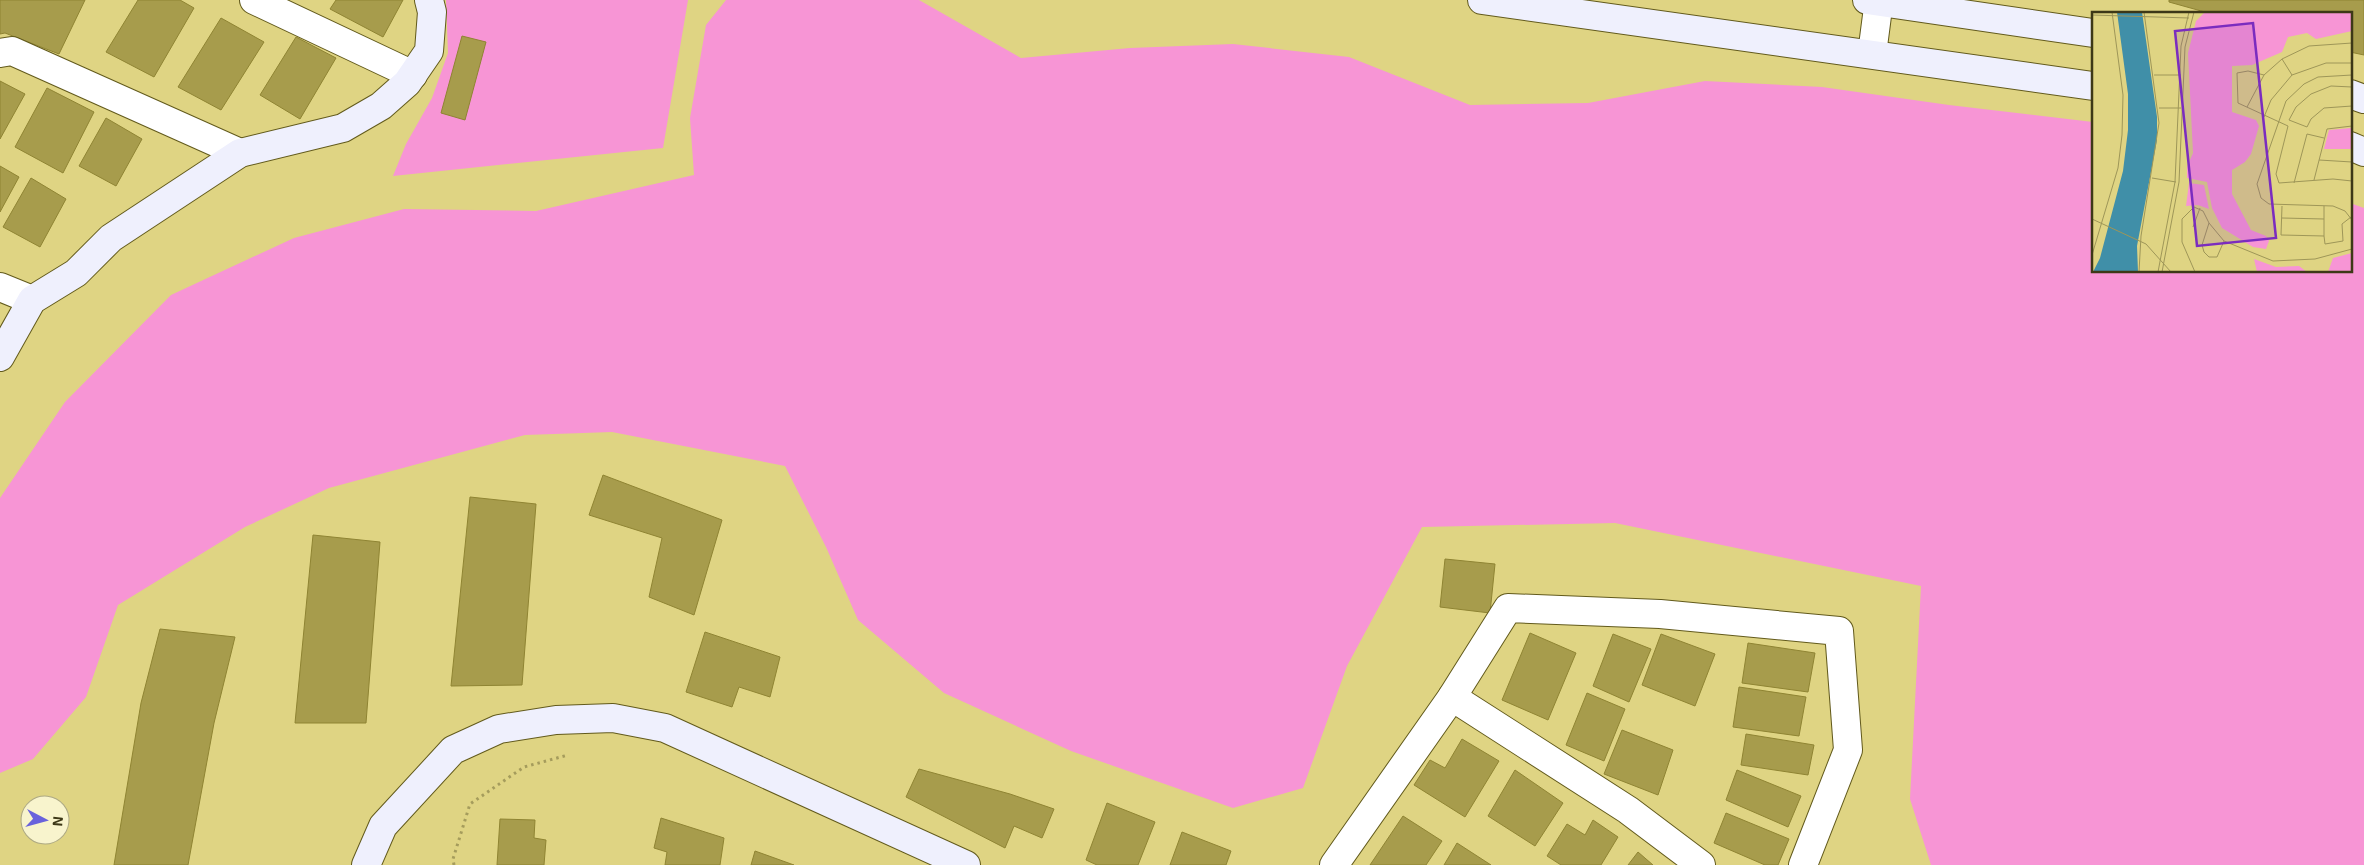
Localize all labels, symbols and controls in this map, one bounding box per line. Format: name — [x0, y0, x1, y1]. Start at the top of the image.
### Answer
inset map — [2092, 12, 2352, 272]
north arrow — [20, 795, 70, 845]
text: N — [49, 815, 67, 827]

